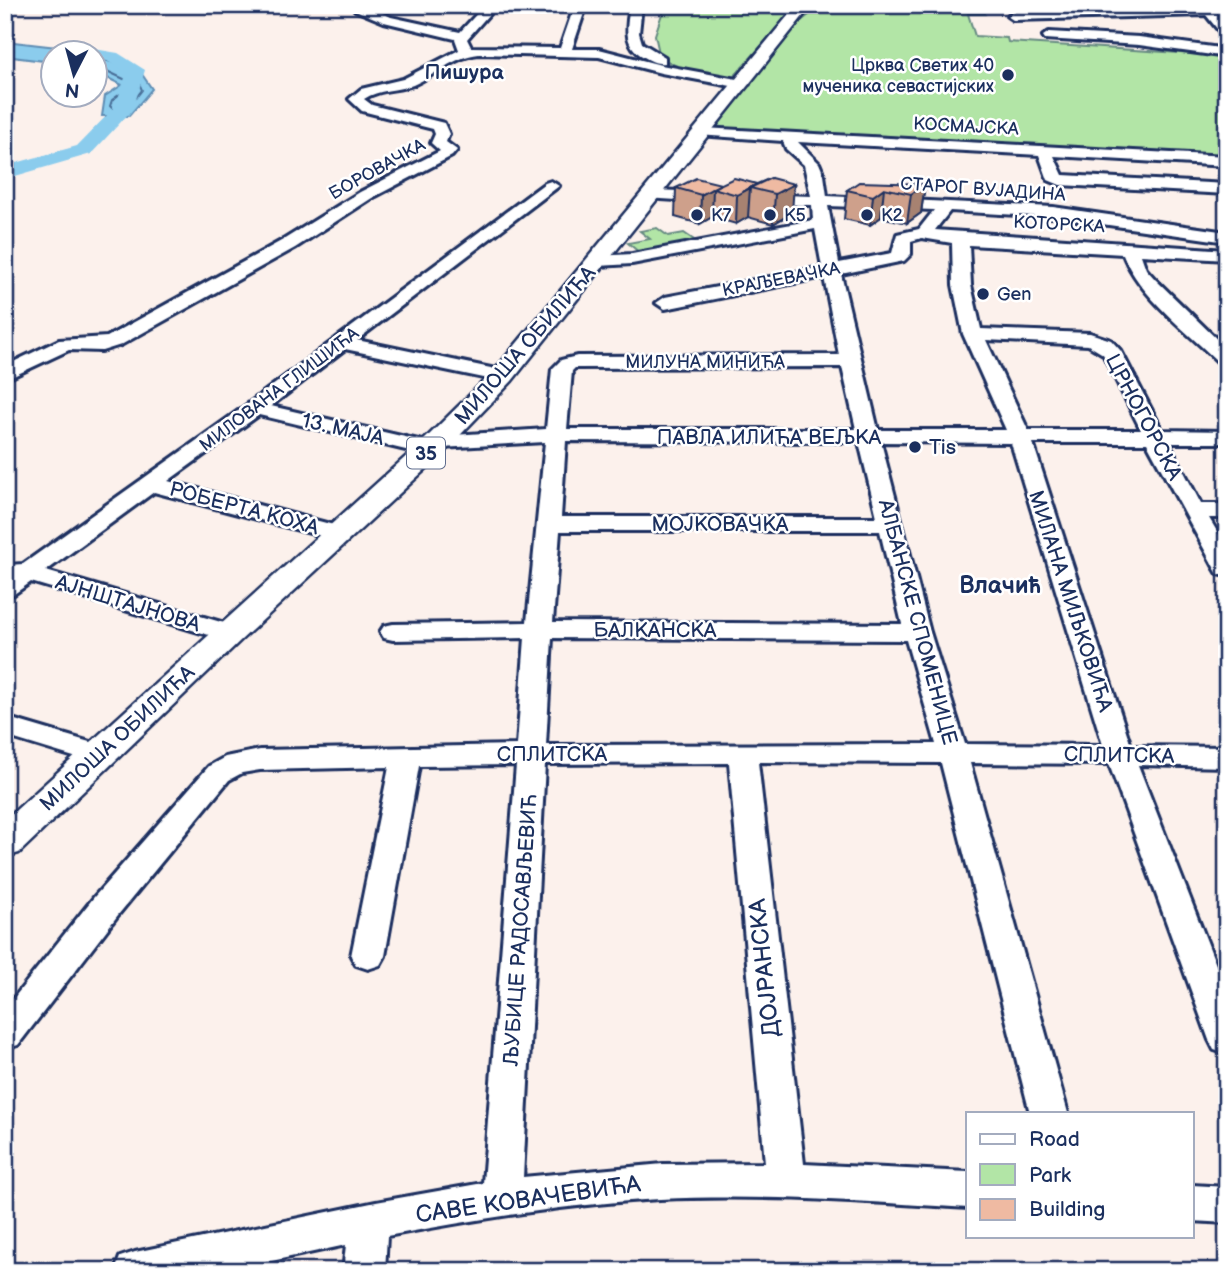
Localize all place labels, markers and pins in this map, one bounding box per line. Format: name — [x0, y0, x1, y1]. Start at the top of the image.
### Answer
place label: Црква Светих 40 мученика севастијских — [803, 55, 994, 97]
marker: Црква Светих 40 мученика севастијских — [1000, 67, 1016, 83]
place label: K7 — [711, 205, 732, 226]
place label: K5 — [784, 205, 806, 226]
place label: K2 — [881, 205, 904, 226]
marker: K7 — [689, 207, 705, 223]
marker: K5 — [762, 207, 778, 223]
marker: K2 — [859, 207, 875, 223]
place label: Gen — [997, 284, 1031, 305]
marker: Gen — [975, 286, 991, 302]
place label: Tis — [929, 435, 956, 460]
marker: Tis — [907, 439, 923, 455]

